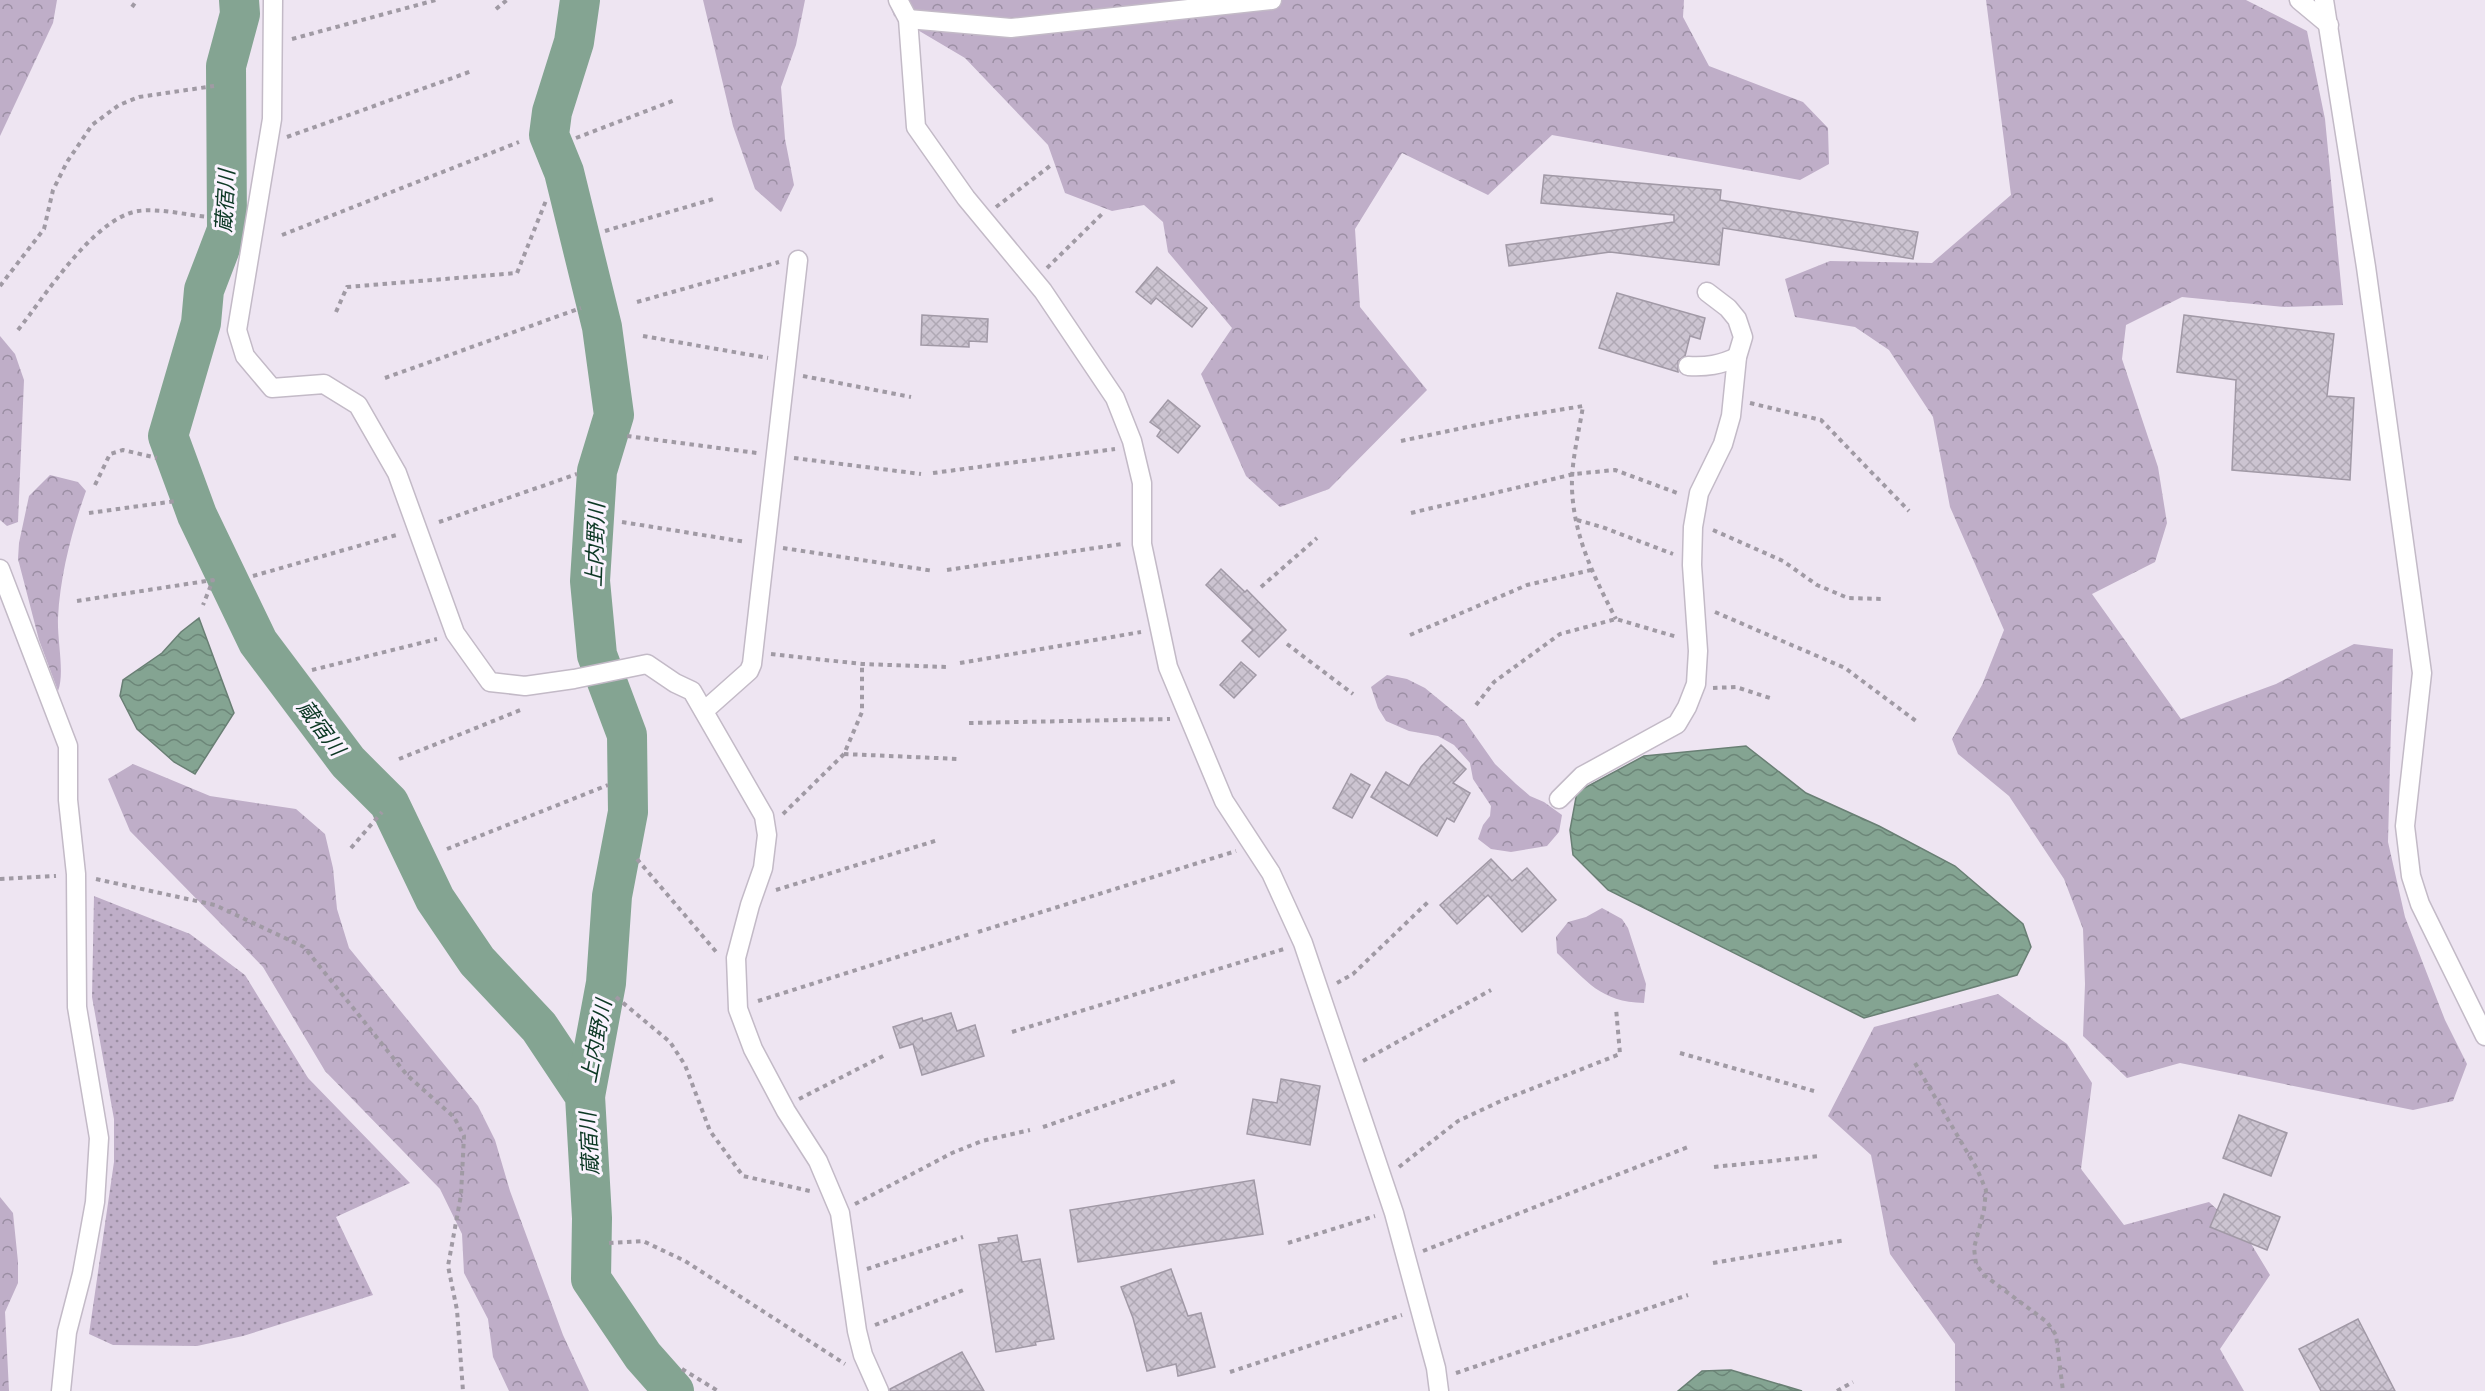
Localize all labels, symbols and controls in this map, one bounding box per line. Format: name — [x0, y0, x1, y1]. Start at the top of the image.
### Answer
water label: 蔵宿川 — [210, 167, 238, 233]
water label: 上内野川 — [580, 501, 608, 587]
water label: 蔵宿川 — [293, 694, 352, 761]
water label: 上内野川 — [575, 995, 616, 1085]
water label: 蔵宿川 — [574, 1110, 602, 1176]

